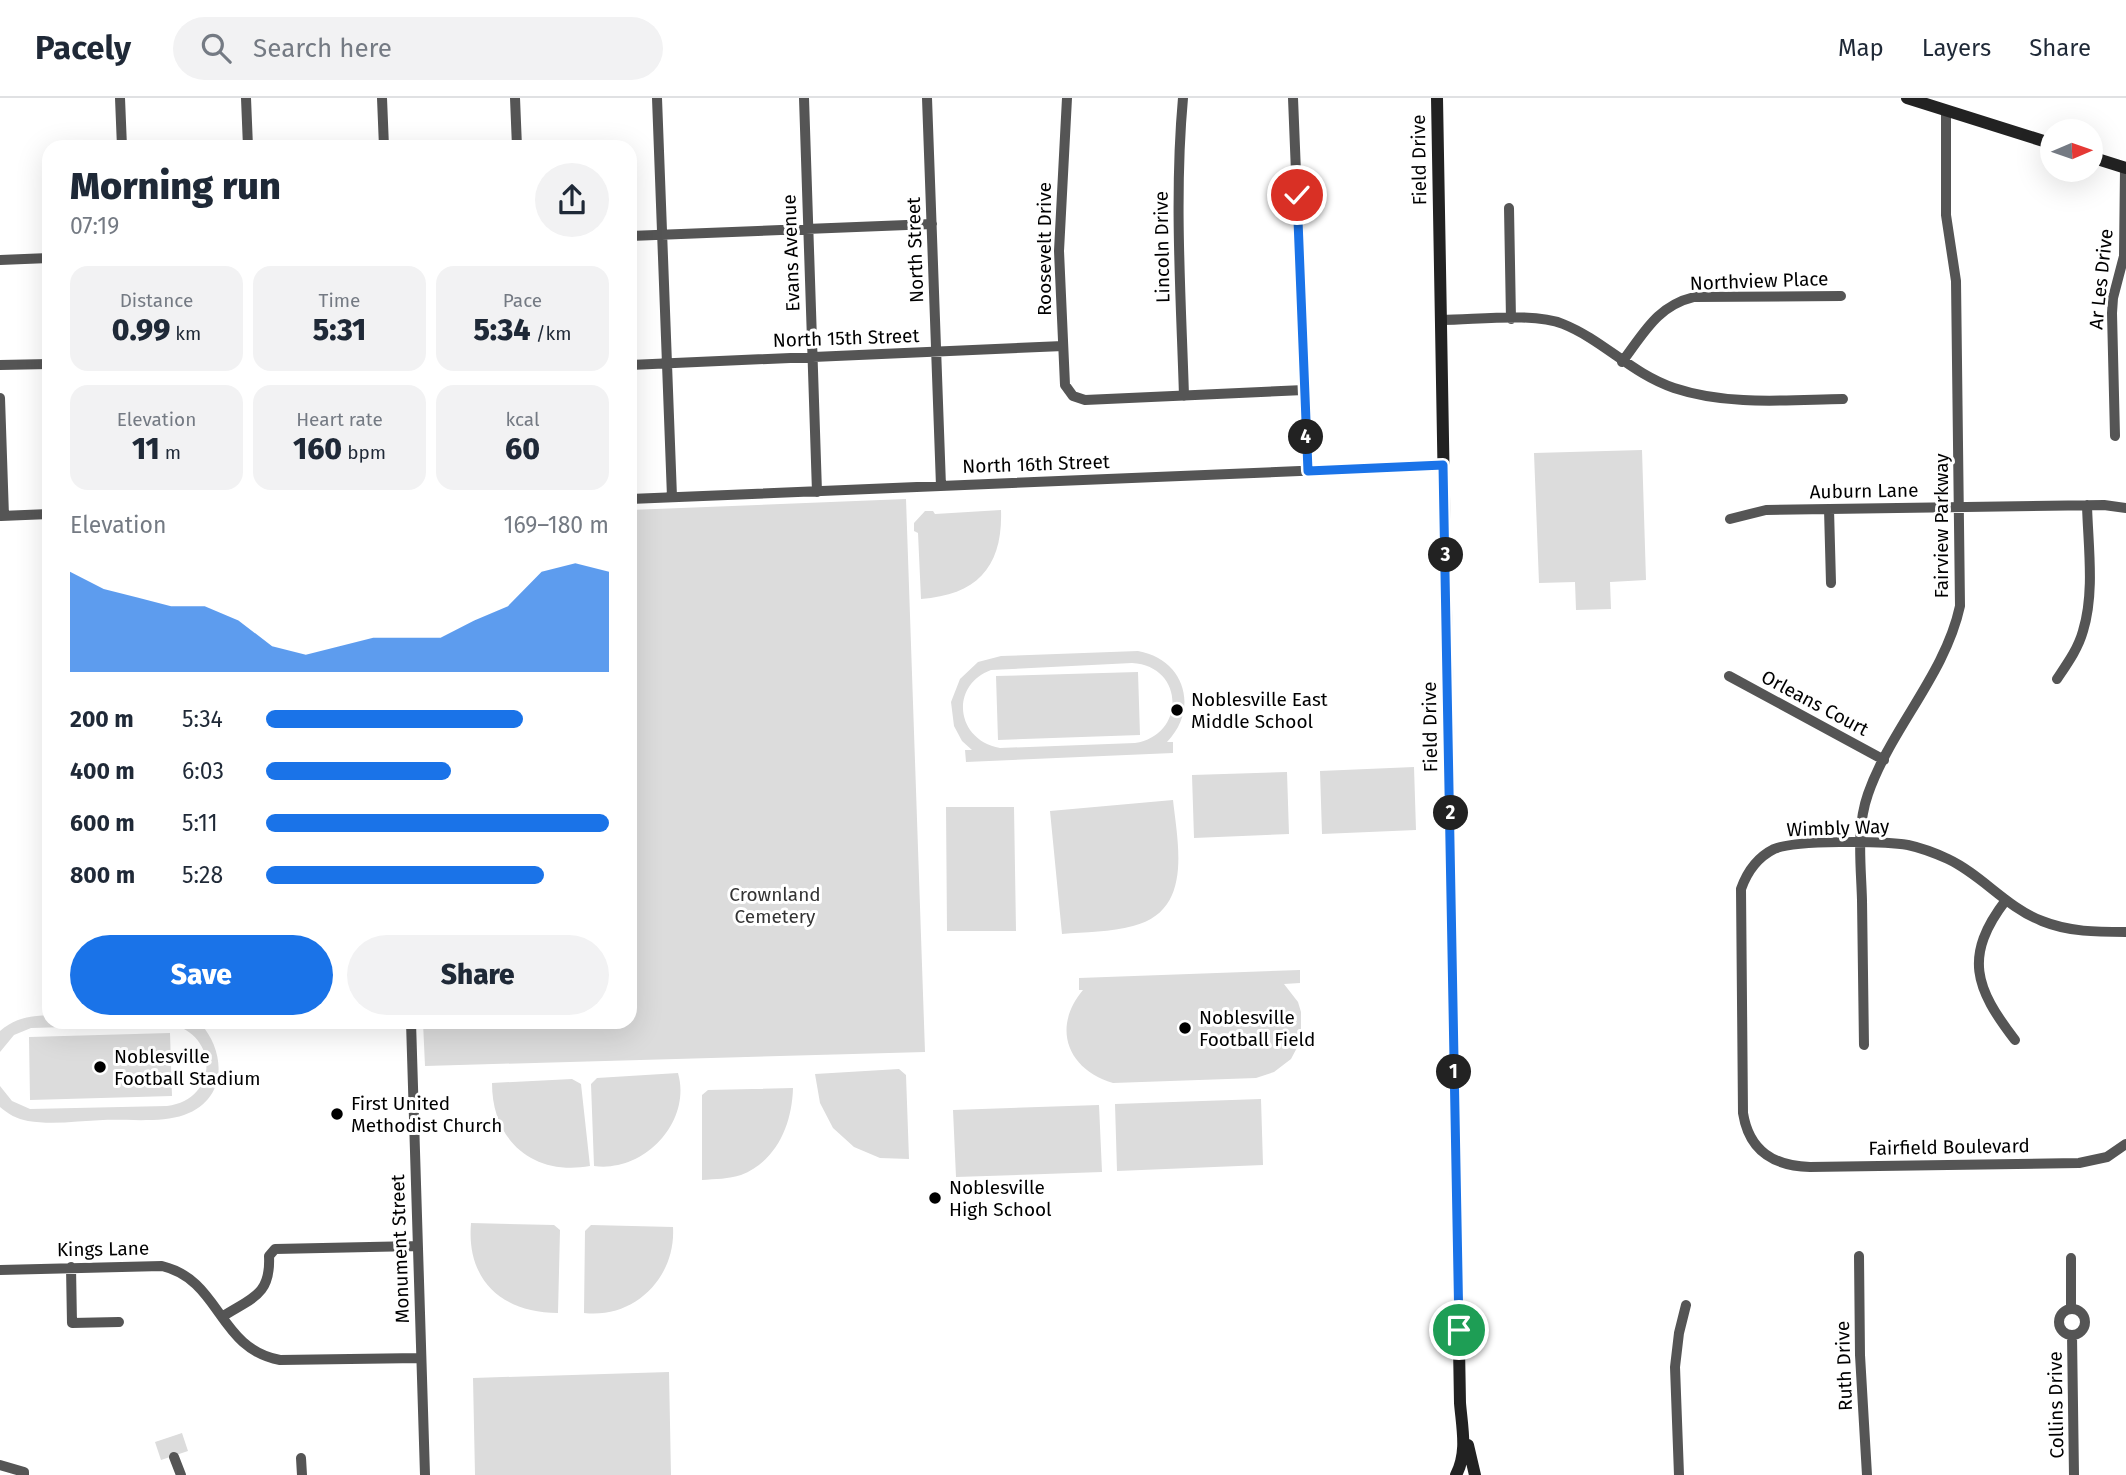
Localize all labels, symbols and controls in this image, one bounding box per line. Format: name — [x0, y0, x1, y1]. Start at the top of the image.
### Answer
search box — [173, 17, 663, 80]
text: Pacely — [35, 28, 131, 68]
icon: search — [197, 29, 235, 67]
text: Search here — [253, 33, 392, 64]
text: Map — [1838, 34, 1884, 62]
text: Layers — [1922, 34, 1991, 62]
text: Share — [2029, 34, 2091, 62]
street label: Field Drive — [1407, 114, 1431, 206]
north arrow — [2040, 119, 2104, 182]
map controls — [2040, 119, 2103, 182]
text: Morning run — [70, 163, 281, 209]
button: share — [535, 163, 609, 237]
pin — [1267, 165, 1327, 225]
icon: check — [1278, 176, 1316, 214]
street label: Roosevelt Drive — [1033, 182, 1056, 316]
street label: Lincoln Drive — [1150, 191, 1174, 303]
street label: Evans Avenue — [777, 194, 805, 312]
street label: North Street — [902, 196, 928, 303]
text: 07:19 — [70, 212, 119, 240]
street label: Ar Les Drive — [2084, 228, 2118, 330]
street label: Northview Place — [1689, 267, 1829, 295]
text: Distance — [120, 289, 193, 312]
text: Time — [319, 289, 360, 312]
text: Pace — [503, 289, 542, 312]
text: 0.99 — [112, 312, 170, 348]
text: 5:31 — [313, 312, 366, 348]
text: 5:34 — [473, 312, 531, 348]
text: km — [170, 322, 201, 345]
text: /km — [531, 322, 572, 345]
street label: North 15th Street — [772, 324, 920, 352]
text: Elevation — [117, 408, 196, 431]
text: Heart rate — [296, 408, 383, 431]
text: kcal — [505, 408, 540, 431]
pin: 4 — [1288, 420, 1324, 454]
text: 4 — [1300, 425, 1311, 448]
text: 11 — [132, 431, 160, 467]
text: 160 — [293, 431, 342, 467]
text: 60 — [505, 431, 540, 467]
text: m — [160, 441, 181, 464]
text: bpm — [342, 441, 386, 464]
street label: North 16th Street — [962, 450, 1110, 478]
street label: Fairview Parkway — [1930, 453, 1953, 599]
street label: Auburn Lane — [1809, 479, 1919, 503]
text: Elevation — [70, 511, 166, 539]
text: 169–180 m — [503, 511, 609, 539]
pin: 3 — [1428, 538, 1464, 573]
text: 3 — [1441, 543, 1450, 566]
street label: Orleans Court — [1757, 665, 1873, 741]
street label: Field Drive — [1418, 681, 1442, 773]
place label: Noblesville East Middle School — [1191, 688, 1328, 733]
marker: Noblesville East Middle School — [1169, 702, 1185, 718]
text: 200 m — [70, 705, 134, 733]
text: 5:34 — [182, 705, 223, 733]
text: 400 m — [70, 757, 135, 785]
text: 6:03 — [182, 757, 224, 785]
pin: 2 — [1434, 796, 1468, 830]
text: 2 — [1446, 801, 1455, 824]
text: 600 m — [70, 809, 135, 837]
text: 5:11 — [182, 809, 218, 837]
street label: Wimbly Way — [1786, 815, 1890, 841]
text: 800 m — [70, 861, 135, 889]
text: 5:28 — [182, 861, 223, 889]
park label: Crownland Cemetery — [729, 883, 821, 928]
button: Save — [70, 935, 333, 1015]
button: Share — [347, 935, 609, 1015]
place label: Noblesville Football Field — [1199, 1006, 1315, 1051]
marker: Noblesville Football Field — [1177, 1020, 1193, 1036]
place label: Noblesville Football Stadium — [114, 1045, 261, 1090]
pin: 1 — [1436, 1054, 1472, 1090]
marker: Noblesville Football Stadium — [92, 1059, 108, 1075]
text: 1 — [1449, 1060, 1458, 1083]
place label: First United Methodist Church — [351, 1092, 502, 1137]
marker: First United Methodist Church — [329, 1106, 345, 1122]
street label: Fairfield Boulevard — [1868, 1134, 2030, 1160]
street label: Monument Street — [386, 1174, 414, 1324]
place label: Noblesville High School — [949, 1176, 1052, 1221]
marker: Noblesville High School — [927, 1190, 943, 1206]
street label: Kings Lane — [57, 1237, 149, 1261]
pin — [1429, 1300, 1489, 1360]
icon: arrive — [1440, 1311, 1478, 1349]
street label: Ruth Drive — [1831, 1321, 1857, 1411]
street label: Collins Drive — [2044, 1351, 2068, 1459]

